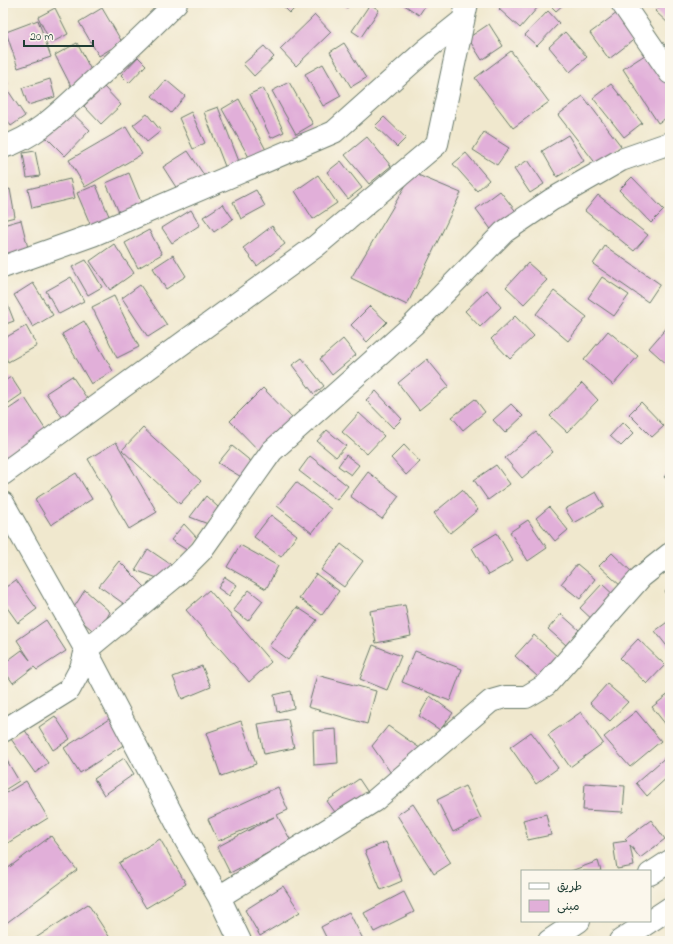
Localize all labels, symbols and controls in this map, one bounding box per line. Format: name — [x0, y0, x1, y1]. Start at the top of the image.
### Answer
scale bar — [24, 22, 93, 48]
text: 20 m — [30, 28, 53, 46]
legend — [521, 870, 651, 922]
text: طريق — [557, 878, 582, 896]
text: مبنى — [557, 898, 580, 916]

